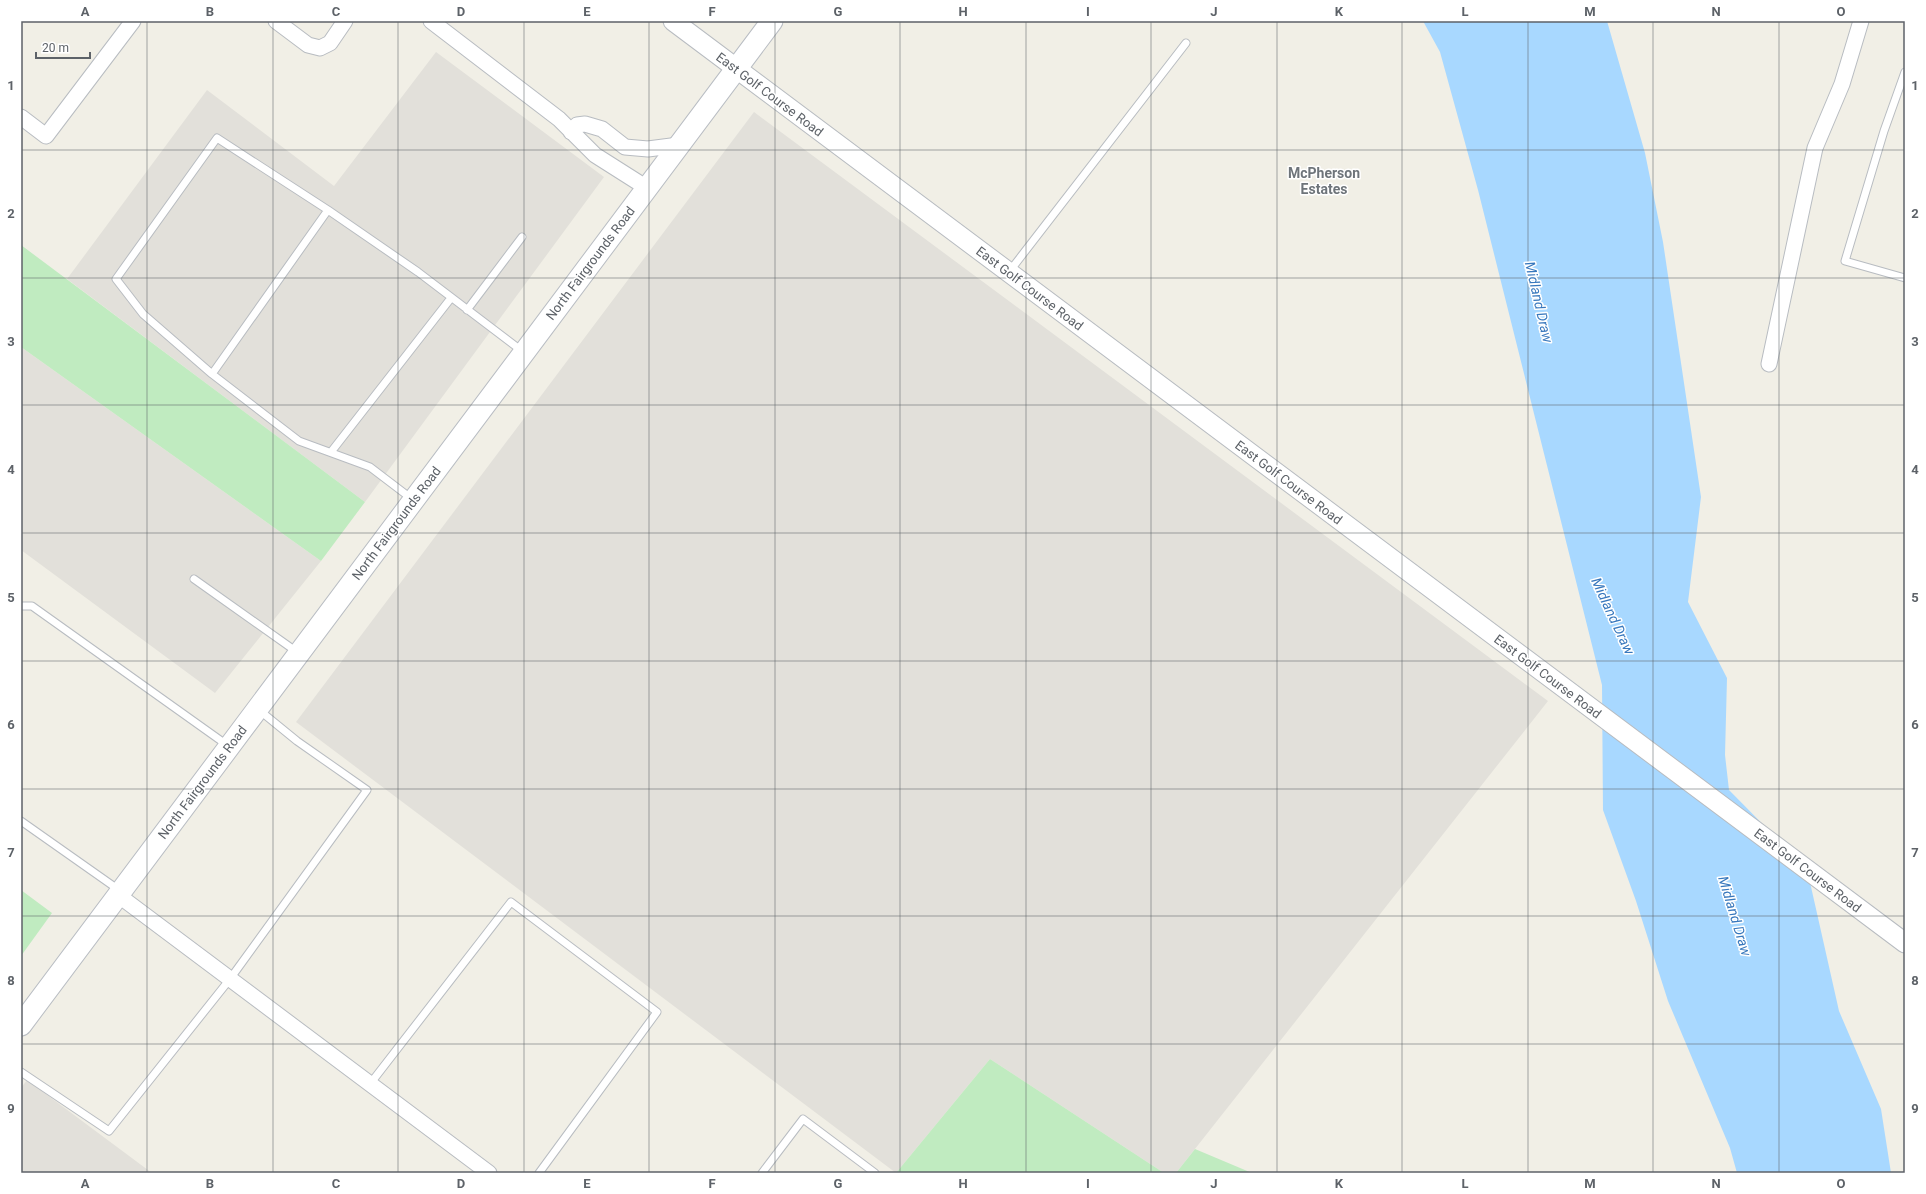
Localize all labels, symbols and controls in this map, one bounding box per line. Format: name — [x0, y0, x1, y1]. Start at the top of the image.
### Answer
text: A — [81, 4, 90, 19]
text: B — [206, 4, 214, 19]
text: C — [332, 4, 341, 19]
text: D — [457, 4, 465, 19]
text: E — [583, 4, 591, 19]
text: F — [708, 4, 716, 19]
text: G — [834, 4, 843, 19]
text: H — [958, 4, 968, 19]
text: I — [1086, 4, 1090, 19]
text: J — [1210, 4, 1218, 19]
text: K — [1335, 4, 1344, 19]
text: L — [1461, 4, 1469, 19]
text: M — [1584, 4, 1596, 19]
text: N — [1711, 4, 1721, 19]
text: O — [1837, 4, 1846, 19]
scale bar — [36, 34, 90, 60]
text: 20 m — [42, 41, 69, 55]
street label: East Golf Course Road — [713, 49, 826, 139]
text: 1 — [7, 78, 15, 93]
text: 1 — [1911, 78, 1919, 93]
district label: McPherson Estates — [1288, 165, 1360, 197]
street label: North Fairgrounds Road — [543, 204, 638, 323]
text: 2 — [7, 206, 15, 221]
text: 2 — [1911, 206, 1919, 221]
street label: East Golf Course Road — [973, 243, 1086, 333]
water label: Midland Draw — [1522, 260, 1556, 345]
text: 3 — [7, 334, 15, 349]
text: 3 — [1911, 334, 1919, 349]
street label: East Golf Course Road — [1232, 437, 1345, 527]
text: 4 — [7, 462, 15, 477]
text: 4 — [1911, 462, 1919, 477]
street label: North Fairgrounds Road — [349, 464, 444, 583]
water label: Midland Draw — [1588, 575, 1638, 658]
text: 5 — [7, 590, 15, 605]
text: 5 — [1911, 590, 1919, 605]
street label: East Golf Course Road — [1491, 631, 1604, 721]
text: 6 — [7, 717, 15, 732]
text: 6 — [1911, 717, 1919, 732]
street label: North Fairgrounds Road — [155, 723, 250, 842]
street label: East Golf Course Road — [1751, 825, 1864, 915]
text: 7 — [7, 845, 15, 860]
text: 7 — [1911, 845, 1919, 860]
water label: Midland Draw — [1715, 874, 1755, 959]
text: 8 — [7, 973, 15, 988]
text: 8 — [1911, 973, 1919, 988]
text: 9 — [7, 1101, 15, 1116]
text: 9 — [1911, 1101, 1919, 1116]
text: A — [81, 1176, 90, 1191]
text: B — [206, 1176, 214, 1191]
text: C — [332, 1176, 341, 1191]
text: D — [457, 1176, 465, 1191]
text: E — [583, 1176, 591, 1191]
text: F — [708, 1176, 716, 1191]
text: G — [834, 1176, 843, 1191]
text: H — [958, 1176, 968, 1191]
text: I — [1086, 1176, 1090, 1191]
text: J — [1210, 1176, 1218, 1191]
text: K — [1335, 1176, 1344, 1191]
text: L — [1461, 1176, 1469, 1191]
text: M — [1584, 1176, 1596, 1191]
text: N — [1711, 1176, 1721, 1191]
text: O — [1837, 1176, 1846, 1191]

